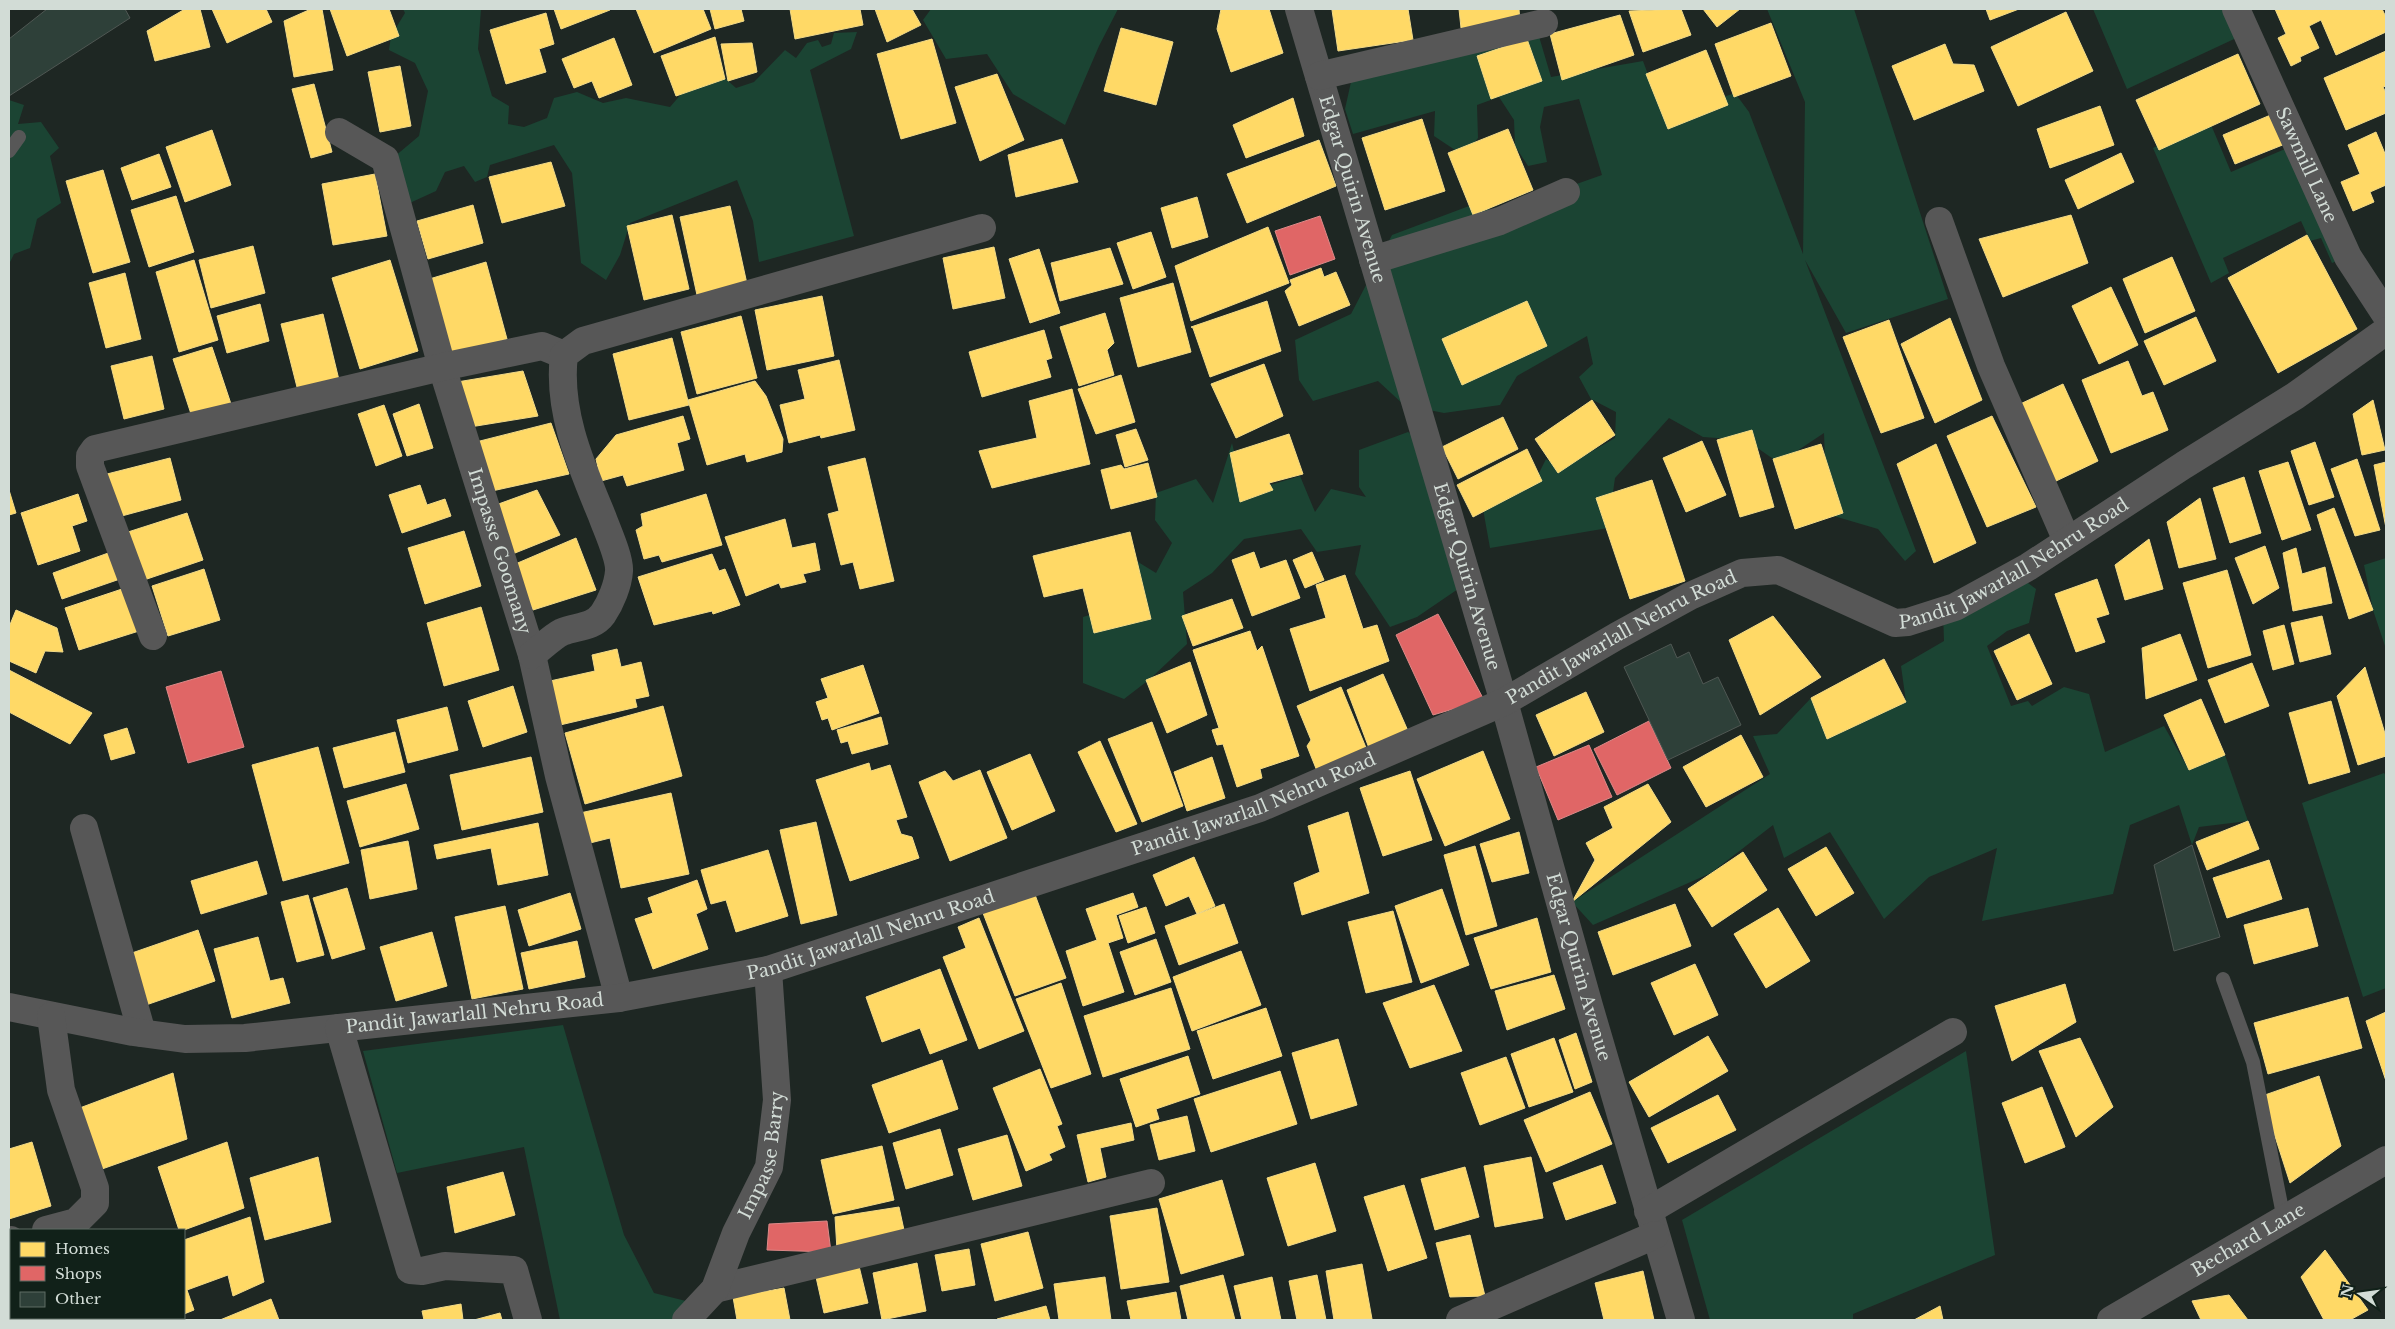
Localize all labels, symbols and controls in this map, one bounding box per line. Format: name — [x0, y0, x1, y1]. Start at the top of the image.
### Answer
street label: Edgar Quirin Avenue — [1314, 93, 1391, 286]
street label: Sawmill Lane — [2271, 103, 2342, 226]
street label: Impasse Goomany — [463, 465, 536, 638]
street label: Edgar Quirin Avenue — [1429, 480, 1505, 673]
street label: Pandit Jawarlall Nehru Road — [1898, 493, 2133, 634]
street label: Pandit Jawarlall Nehru Road — [1502, 566, 1740, 709]
street label: Pandit Jawarlall Nehru Road — [1129, 748, 1379, 861]
street label: Edgar Quirin Avenue — [1541, 870, 1616, 1064]
street label: Pandit Jawarlall Nehru Road — [745, 885, 998, 985]
street label: Pandit Jawarlall Nehru Road — [344, 989, 605, 1038]
street label: Impasse Barry — [734, 1090, 788, 1223]
street label: Bechard Lane — [2188, 1198, 2309, 1282]
legend — [10, 1229, 185, 1319]
text: Homes — [55, 1239, 110, 1258]
text: Shops — [55, 1264, 102, 1283]
north arrow — [2335, 1269, 2385, 1319]
text: N — [2337, 1283, 2358, 1300]
text: Other — [55, 1289, 102, 1308]

